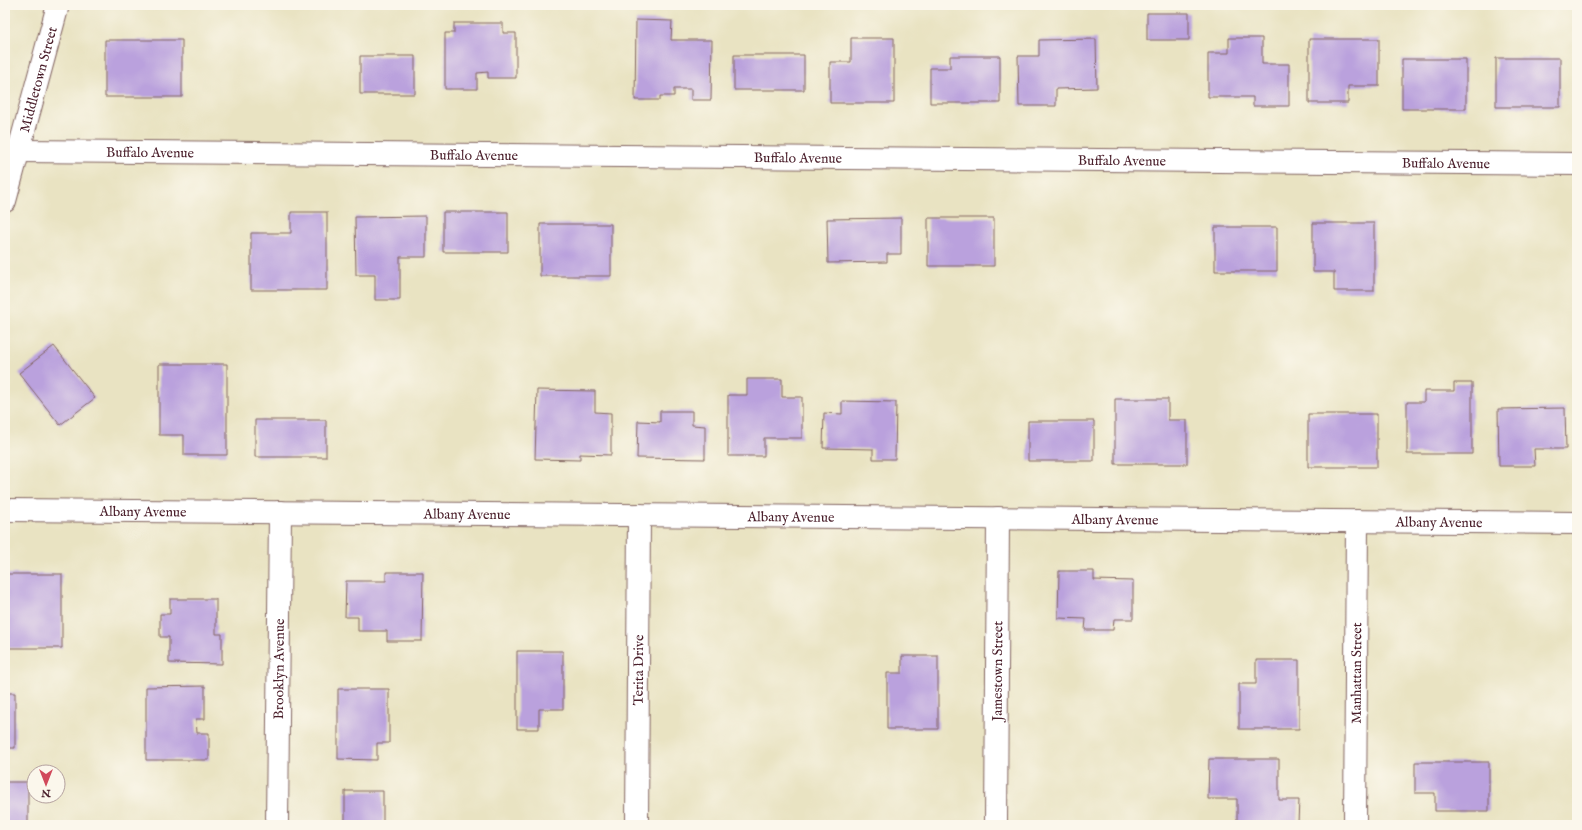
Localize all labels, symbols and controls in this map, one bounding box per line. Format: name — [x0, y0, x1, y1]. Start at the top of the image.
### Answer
street label: Middletown Street — [16, 25, 62, 134]
street label: Buffalo Avenue — [106, 144, 195, 162]
street label: Buffalo Avenue — [430, 146, 519, 165]
street label: Buffalo Avenue — [754, 149, 843, 168]
street label: Buffalo Avenue — [1078, 152, 1167, 171]
street label: Buffalo Avenue — [1402, 155, 1491, 173]
street label: Albany Avenue — [98, 503, 187, 522]
street label: Albany Avenue — [422, 505, 511, 524]
street label: Albany Avenue — [746, 508, 835, 527]
street label: Albany Avenue — [1070, 511, 1159, 530]
street label: Albany Avenue — [1394, 513, 1483, 532]
street label: Brooklyn Avenue — [270, 618, 289, 720]
street label: Jamestown Street — [989, 621, 1007, 723]
street label: Manhattan Street — [1348, 622, 1366, 724]
street label: Terita Drive — [630, 634, 648, 705]
north arrow — [26, 764, 66, 804]
text: N — [41, 786, 52, 800]

